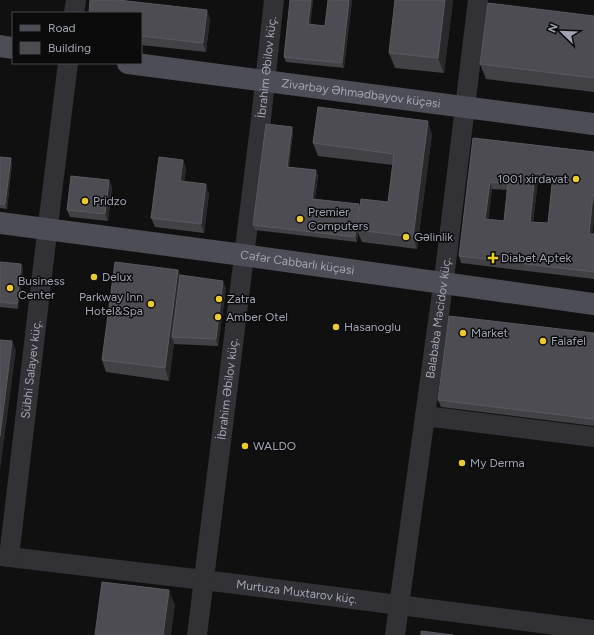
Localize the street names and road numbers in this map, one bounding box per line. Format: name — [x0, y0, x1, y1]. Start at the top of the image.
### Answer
street label: İbrahim Əbilov küç. — [254, 16, 279, 119]
street label: Zivərbəy Əhmədbəyov küçəsi — [281, 76, 441, 111]
street label: Cəfər Cabbarlı küçəsi — [239, 248, 355, 277]
street label: Balababa Məcidov küç. — [423, 257, 454, 379]
street label: Sübhi Salayev küç. — [18, 319, 44, 419]
street label: İbrahim Əbilov küç. — [214, 337, 241, 440]
street label: Murtuza Muxtarov küç. — [235, 577, 358, 607]

